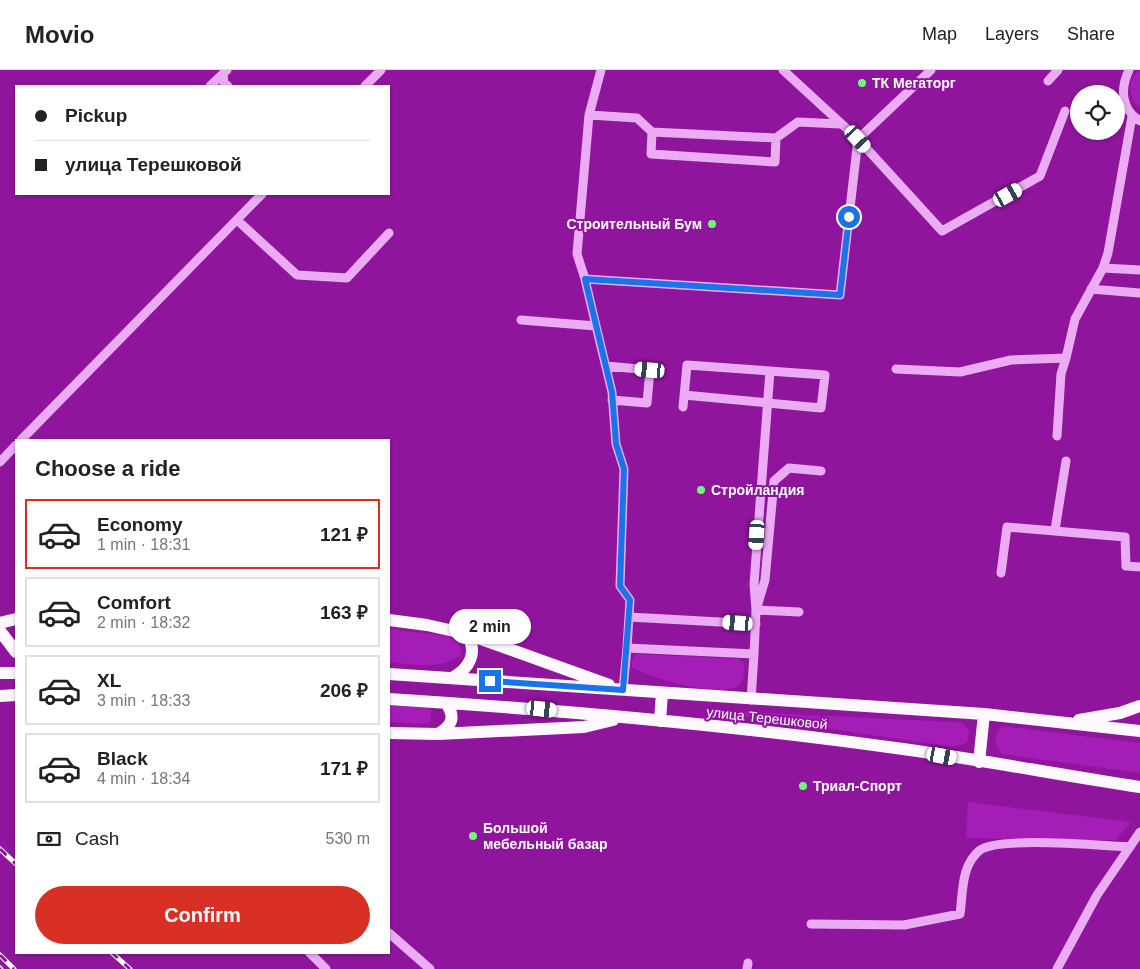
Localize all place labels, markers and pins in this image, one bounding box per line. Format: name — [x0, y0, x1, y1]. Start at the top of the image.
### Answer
place label: ТК Мегаторг — [872, 75, 956, 91]
marker: ТК Мегаторг — [856, 77, 868, 89]
place label: Строительный Бум — [566, 216, 702, 232]
marker: Строительный Бум — [706, 218, 718, 230]
place label: Стройландия — [711, 482, 804, 498]
marker: Стройландия — [695, 484, 707, 496]
place label: Триал-Спорт — [813, 778, 902, 794]
marker: Триал-Спорт — [797, 780, 809, 792]
place label: Большой мебельный базар — [483, 820, 608, 852]
marker: Большой мебельный базар — [467, 830, 479, 842]

